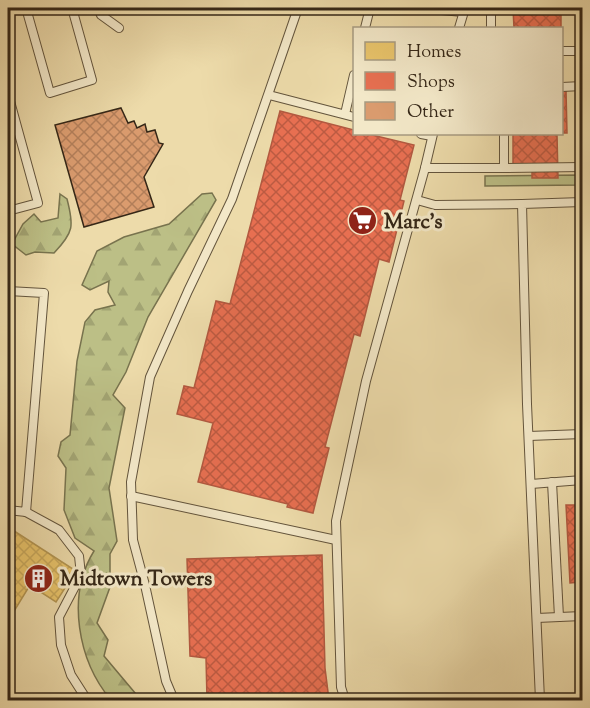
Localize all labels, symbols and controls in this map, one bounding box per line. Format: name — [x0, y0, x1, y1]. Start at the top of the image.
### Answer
legend — [353, 27, 563, 135]
text: Homes — [407, 40, 461, 66]
text: Shops — [407, 70, 455, 96]
text: Other — [407, 100, 454, 126]
supermarket icon: Marc's — [347, 205, 379, 237]
place label: Marc's — [384, 208, 443, 238]
building icon: Midtown Towers — [23, 562, 55, 594]
place label: Midtown Towers — [60, 565, 212, 595]

